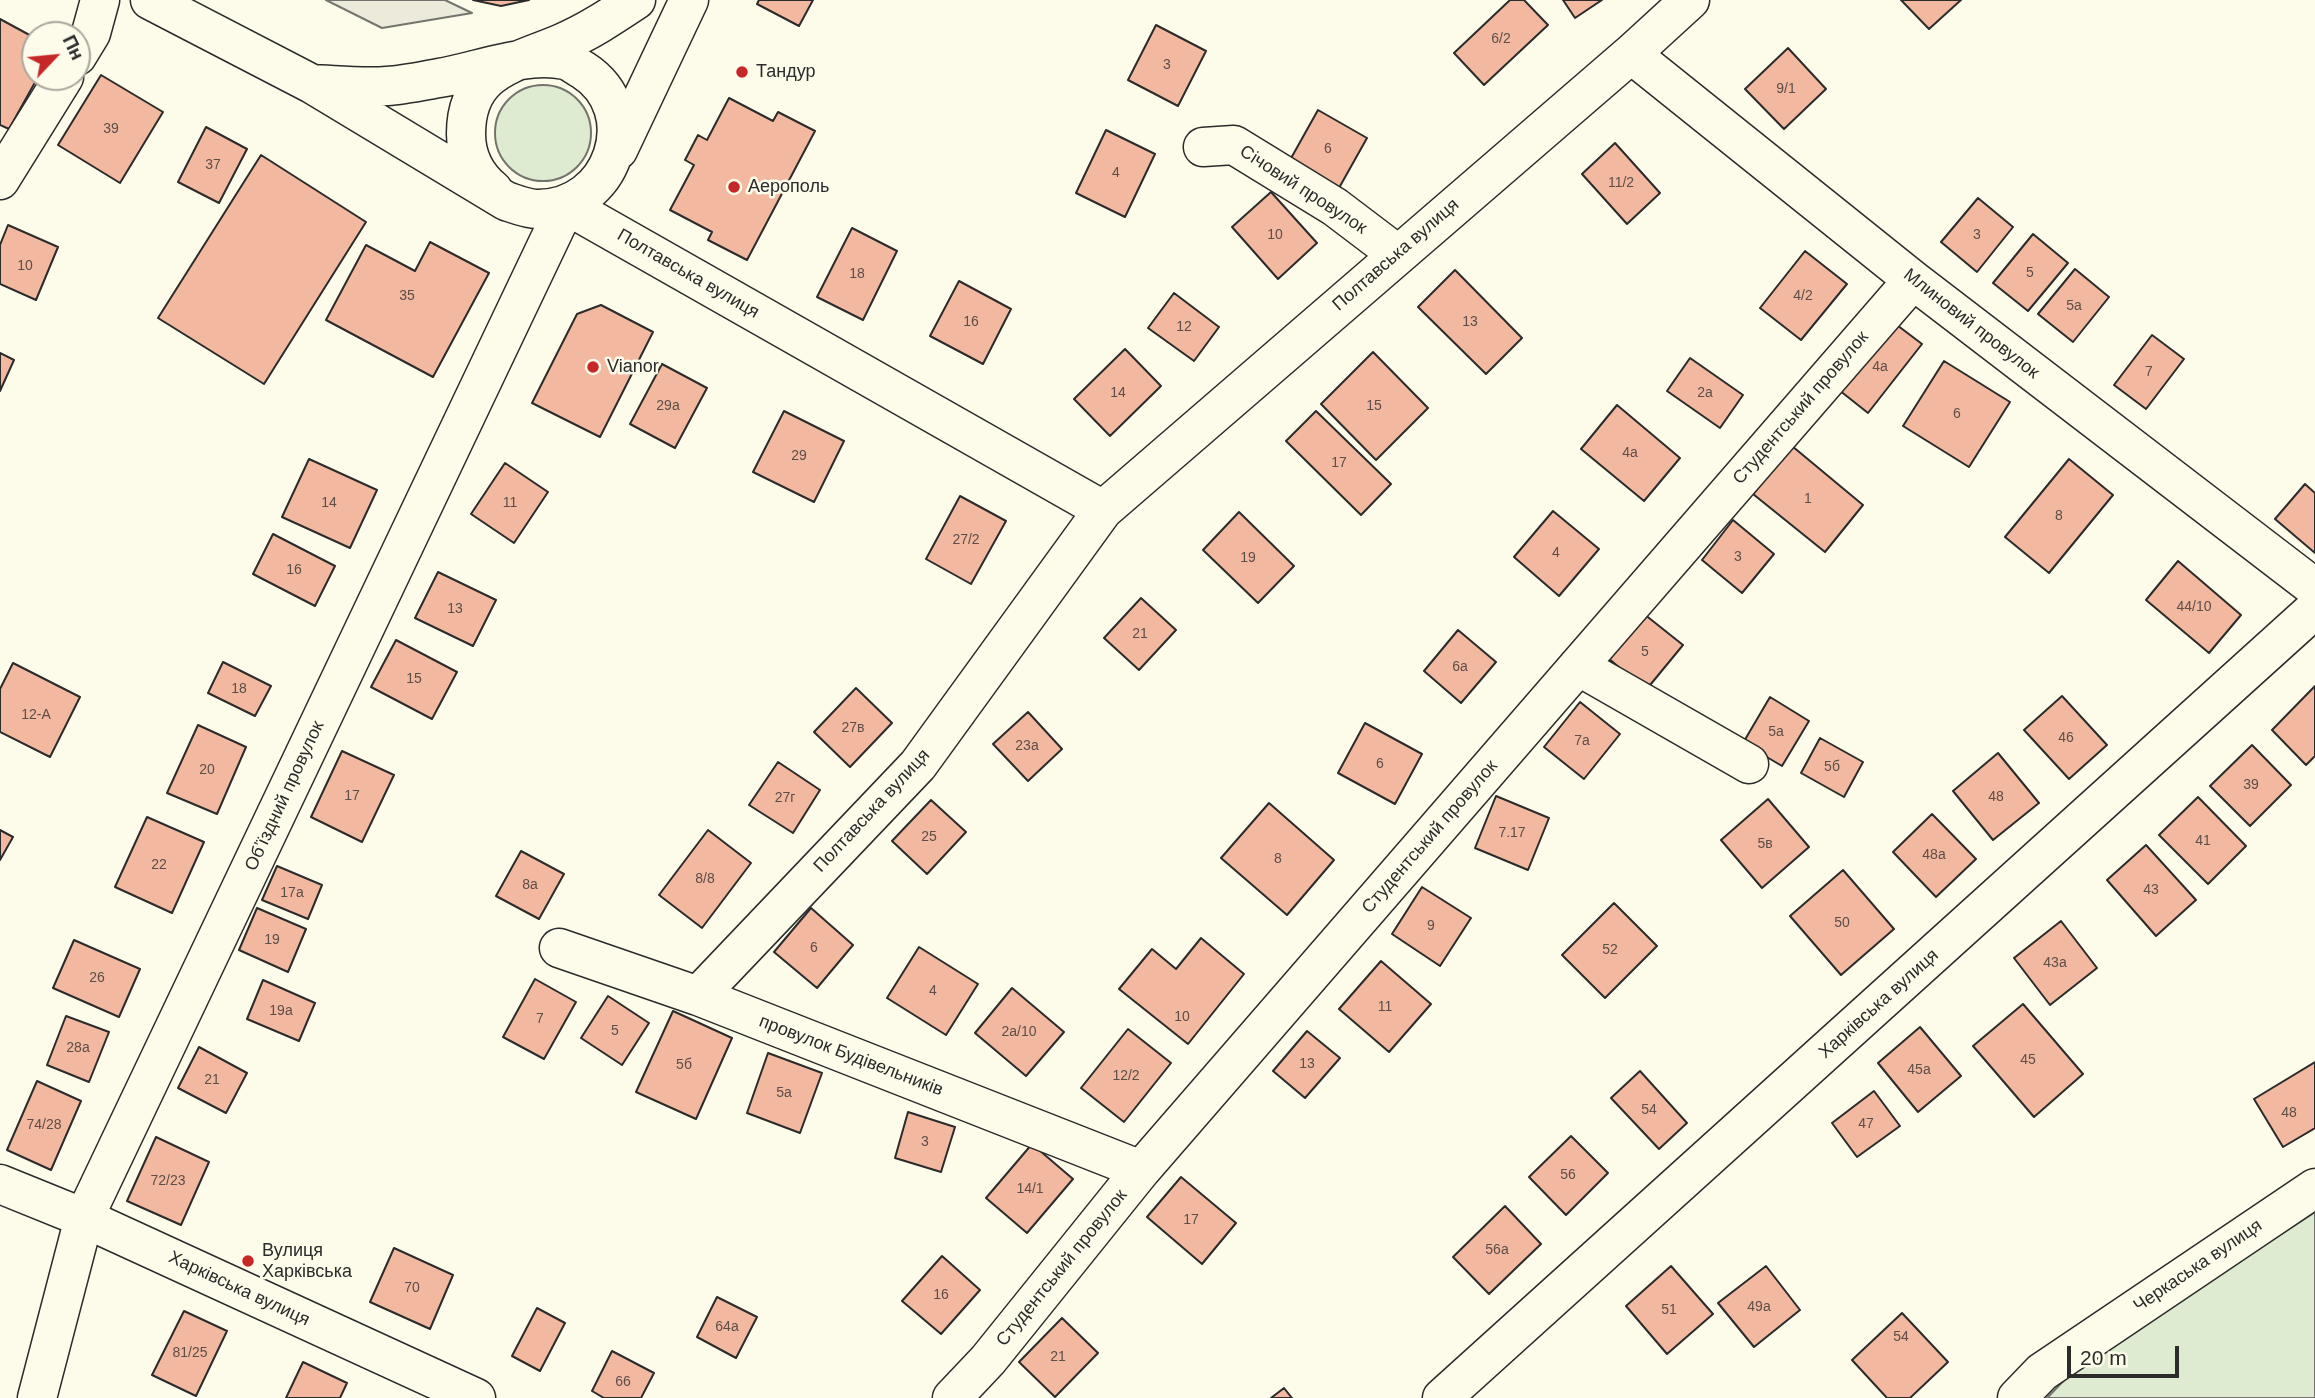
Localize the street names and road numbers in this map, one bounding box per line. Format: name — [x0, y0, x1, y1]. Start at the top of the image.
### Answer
street label: Січовий провулок — [1235, 141, 1371, 239]
street label: Полтавська вулиця — [1328, 194, 1464, 316]
street label: Полтавська вулиця — [613, 225, 763, 323]
street label: Млиновий провулок — [1899, 264, 2043, 384]
street label: Студентський провулок — [1729, 327, 1873, 489]
street label: Обʼїздний провулок — [241, 718, 329, 874]
street label: Полтавська вулиця — [809, 745, 935, 877]
street label: Студентський провулок — [1358, 756, 1502, 918]
street label: Харківська вулиця — [1815, 945, 1943, 1063]
street label: провулок Будівельників — [756, 1011, 946, 1101]
street label: Студентський провулок — [992, 1185, 1132, 1351]
street label: Черкаська вулиця — [2130, 1215, 2266, 1317]
street label: Харківська вулиця — [165, 1247, 313, 1331]

